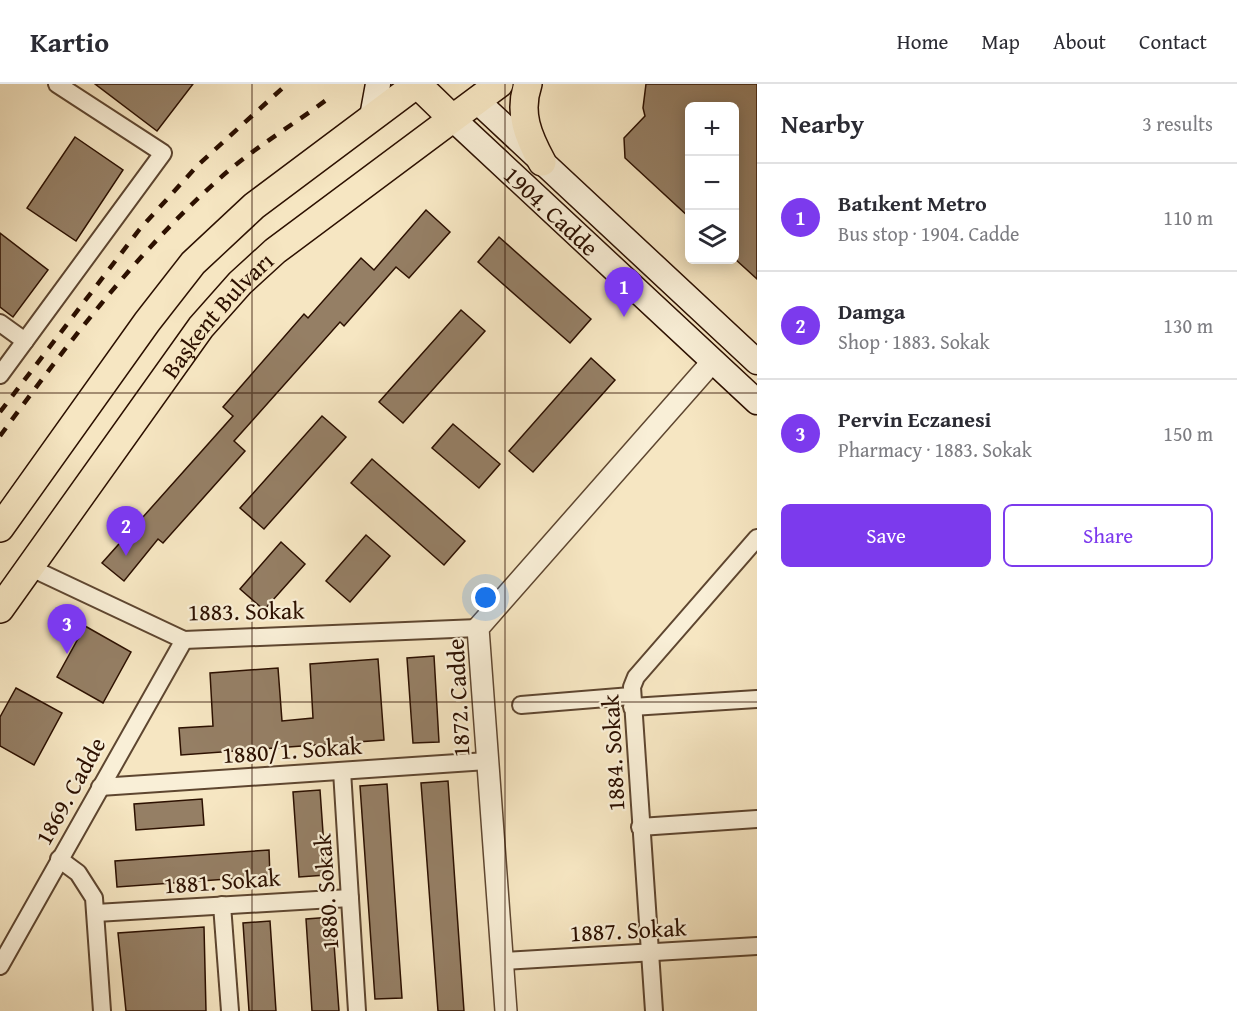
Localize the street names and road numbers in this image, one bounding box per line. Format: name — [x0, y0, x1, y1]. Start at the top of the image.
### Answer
street label: 1904. Cadde — [496, 157, 607, 264]
street label: Başkent Bulvarı — [152, 243, 281, 385]
street label: 1883. Sokak — [187, 592, 306, 630]
street label: 1872. Cadde — [437, 638, 479, 758]
street label: 1884. Sokak — [592, 693, 634, 812]
street label: 1880/1. Sokak — [221, 728, 364, 772]
street label: 1869. Cadde — [26, 731, 114, 851]
street label: 1880. Sokak — [304, 832, 348, 952]
street label: 1881. Sokak — [162, 859, 282, 903]
street label: 1887. Sokak — [569, 909, 688, 951]

